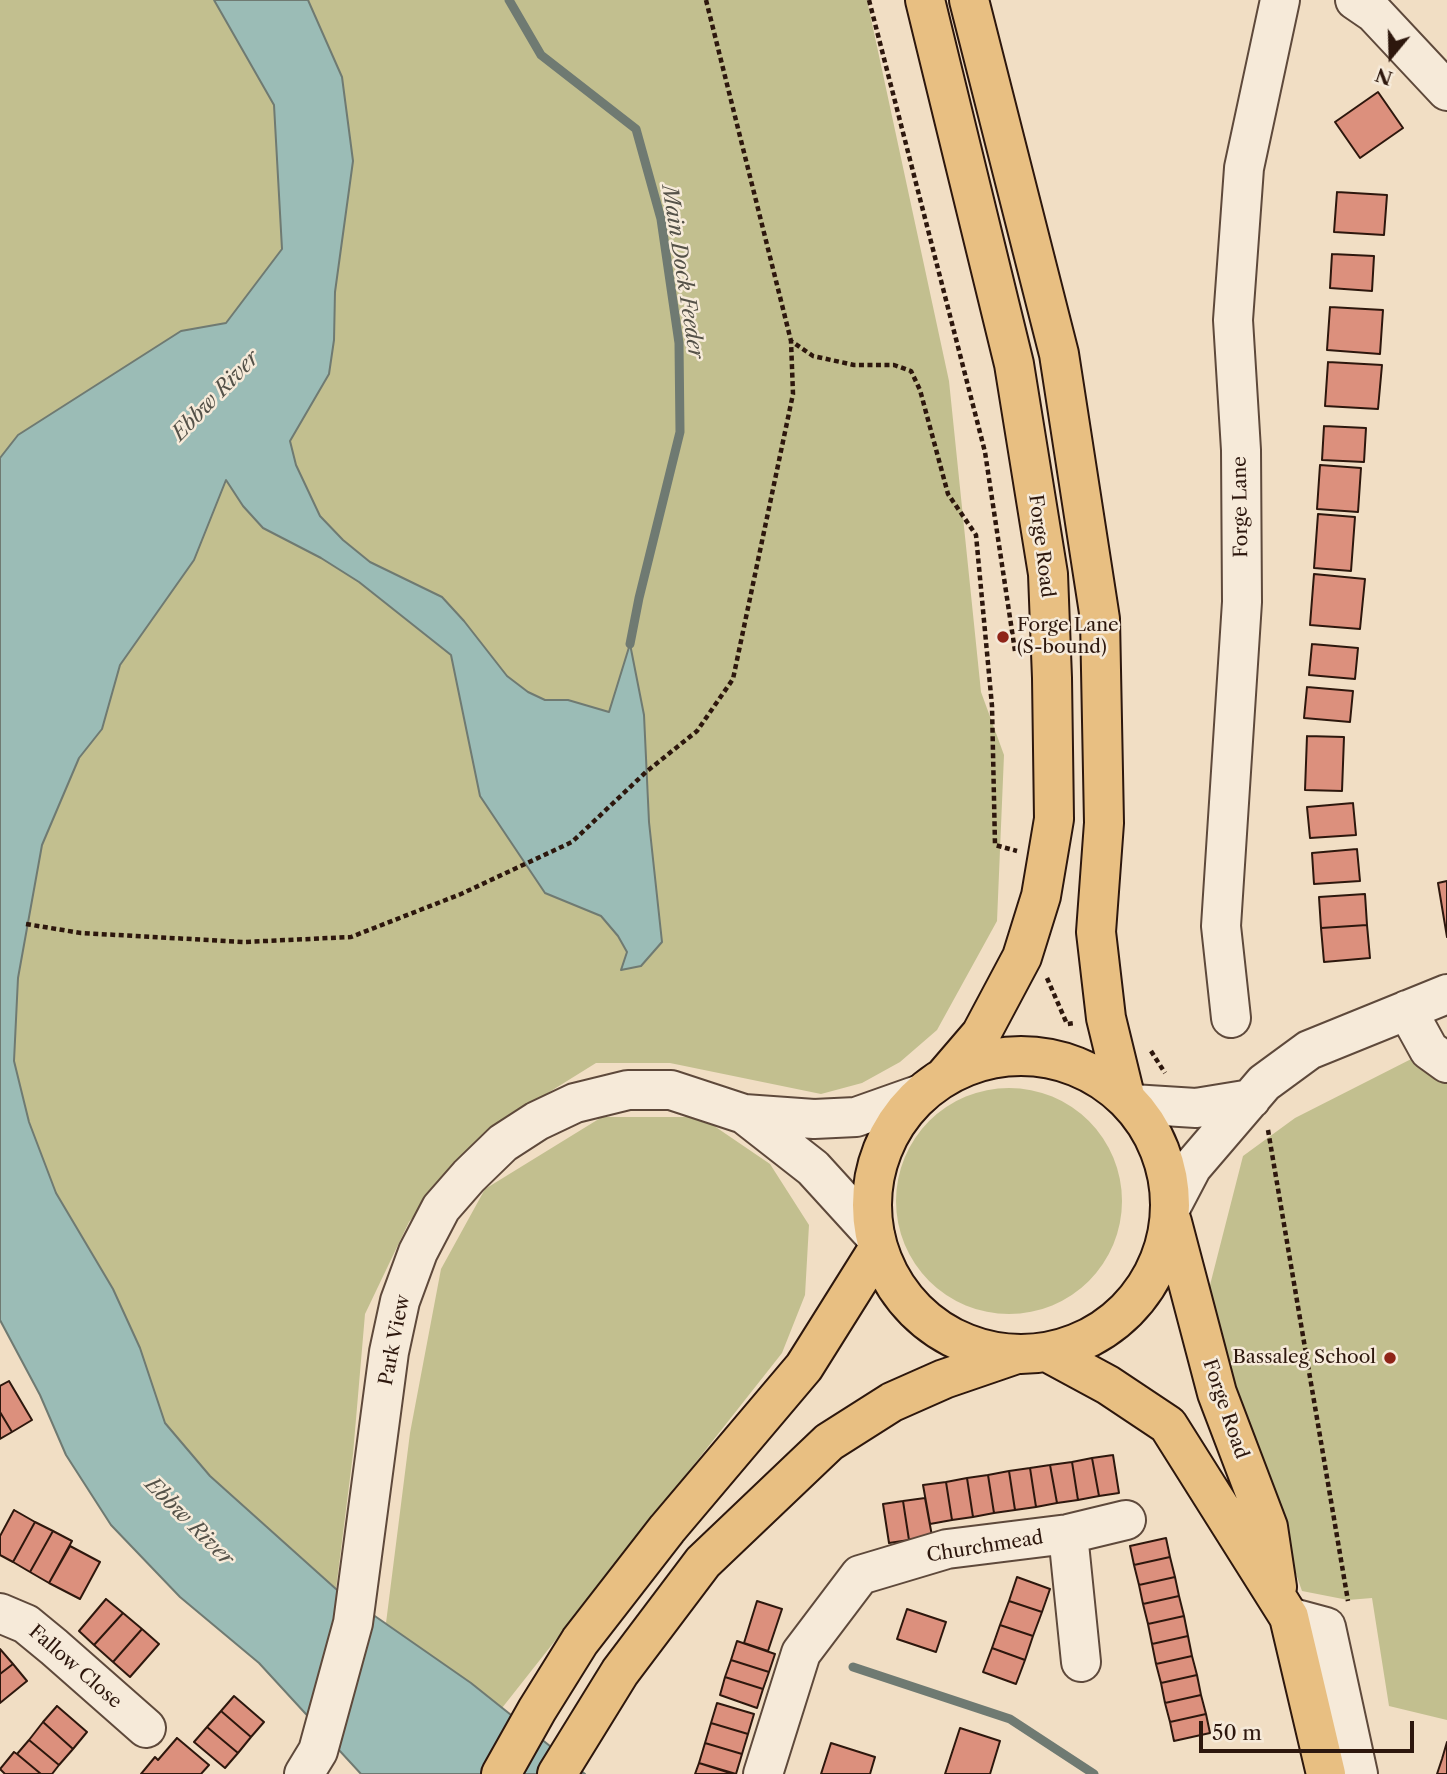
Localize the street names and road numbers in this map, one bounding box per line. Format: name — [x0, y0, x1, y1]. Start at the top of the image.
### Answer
street label: Forge Lane — [1229, 456, 1253, 558]
street label: Forge Road — [1023, 493, 1059, 599]
street label: Park View — [375, 1293, 415, 1387]
street label: Forge Road — [1197, 1356, 1253, 1462]
street label: Churchmead — [925, 1527, 1045, 1567]
street label: Fallow Close — [24, 1620, 126, 1714]

